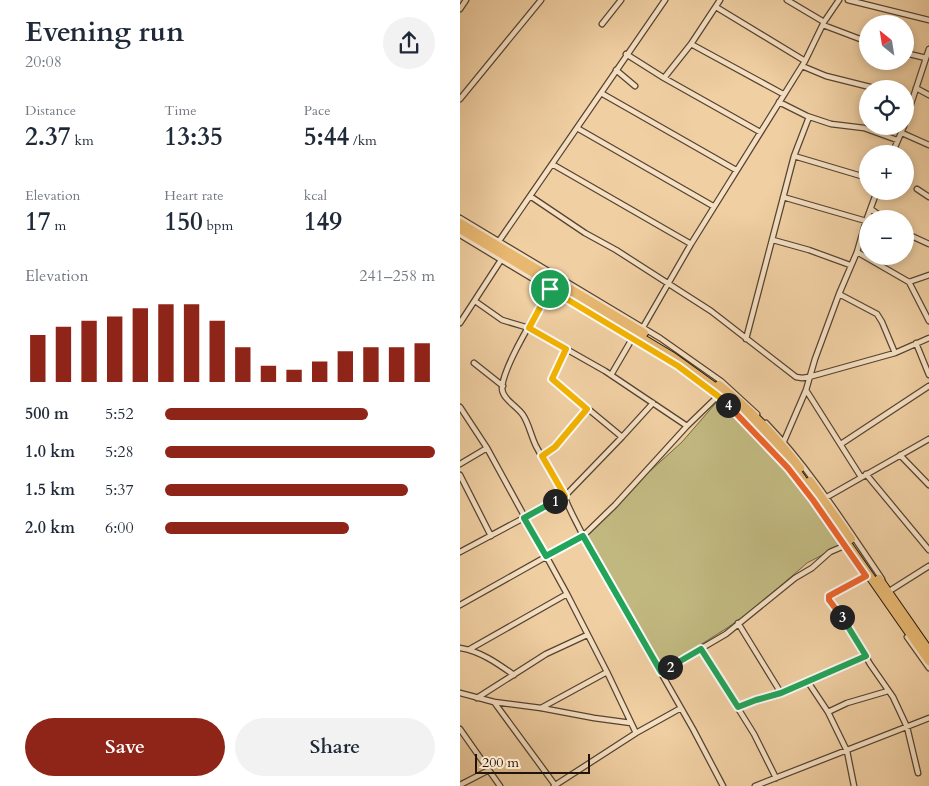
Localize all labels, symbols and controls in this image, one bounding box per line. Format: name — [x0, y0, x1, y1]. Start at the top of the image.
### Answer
text: Evening run — [25, 13, 184, 51]
north arrow — [859, 15, 914, 70]
map controls — [859, 15, 914, 265]
button: share — [383, 17, 435, 69]
text: 20:08 — [25, 51, 62, 73]
button: locate — [859, 80, 914, 135]
text: Distance — [25, 101, 76, 120]
text: Time — [164, 101, 197, 120]
text: Pace — [304, 101, 331, 120]
text: 2.37 — [25, 120, 71, 154]
text: 13:35 — [164, 120, 223, 154]
text: 5:44 — [304, 120, 349, 154]
text: km — [71, 131, 94, 150]
text: /km — [349, 131, 377, 150]
button: + — [859, 145, 914, 200]
text: Elevation — [25, 186, 81, 205]
text: Heart rate — [164, 186, 224, 205]
text: kcal — [304, 186, 327, 205]
text: 17 — [25, 205, 51, 239]
text: 150 — [164, 205, 203, 239]
text: 149 — [304, 205, 342, 239]
button: − — [859, 210, 914, 265]
text: m — [51, 216, 66, 235]
text: bpm — [203, 216, 233, 235]
text: Elevation — [25, 265, 89, 287]
text: 241–258 m — [359, 265, 435, 287]
pin — [529, 268, 571, 310]
icon: arrive — [536, 275, 564, 303]
pin: 4 — [716, 392, 740, 418]
text: 4 — [725, 396, 732, 415]
text: 500 m — [25, 403, 69, 425]
text: 5:52 — [105, 403, 134, 425]
text: 1.0 km — [25, 441, 75, 463]
text: 5:28 — [105, 441, 134, 463]
text: 1.5 km — [25, 479, 75, 501]
text: 5:37 — [105, 479, 134, 501]
pin: 1 — [542, 488, 568, 514]
text: 1 — [552, 492, 559, 511]
text: 2.0 km — [25, 517, 75, 539]
text: 6:00 — [105, 517, 134, 539]
pin: 3 — [830, 604, 854, 630]
text: 3 — [839, 608, 846, 627]
pin: 2 — [658, 654, 682, 680]
text: 2 — [667, 658, 674, 677]
button: Save — [25, 718, 225, 776]
button: Share — [235, 718, 435, 776]
scale bar — [475, 751, 590, 774]
text: 200 m — [482, 753, 519, 772]

